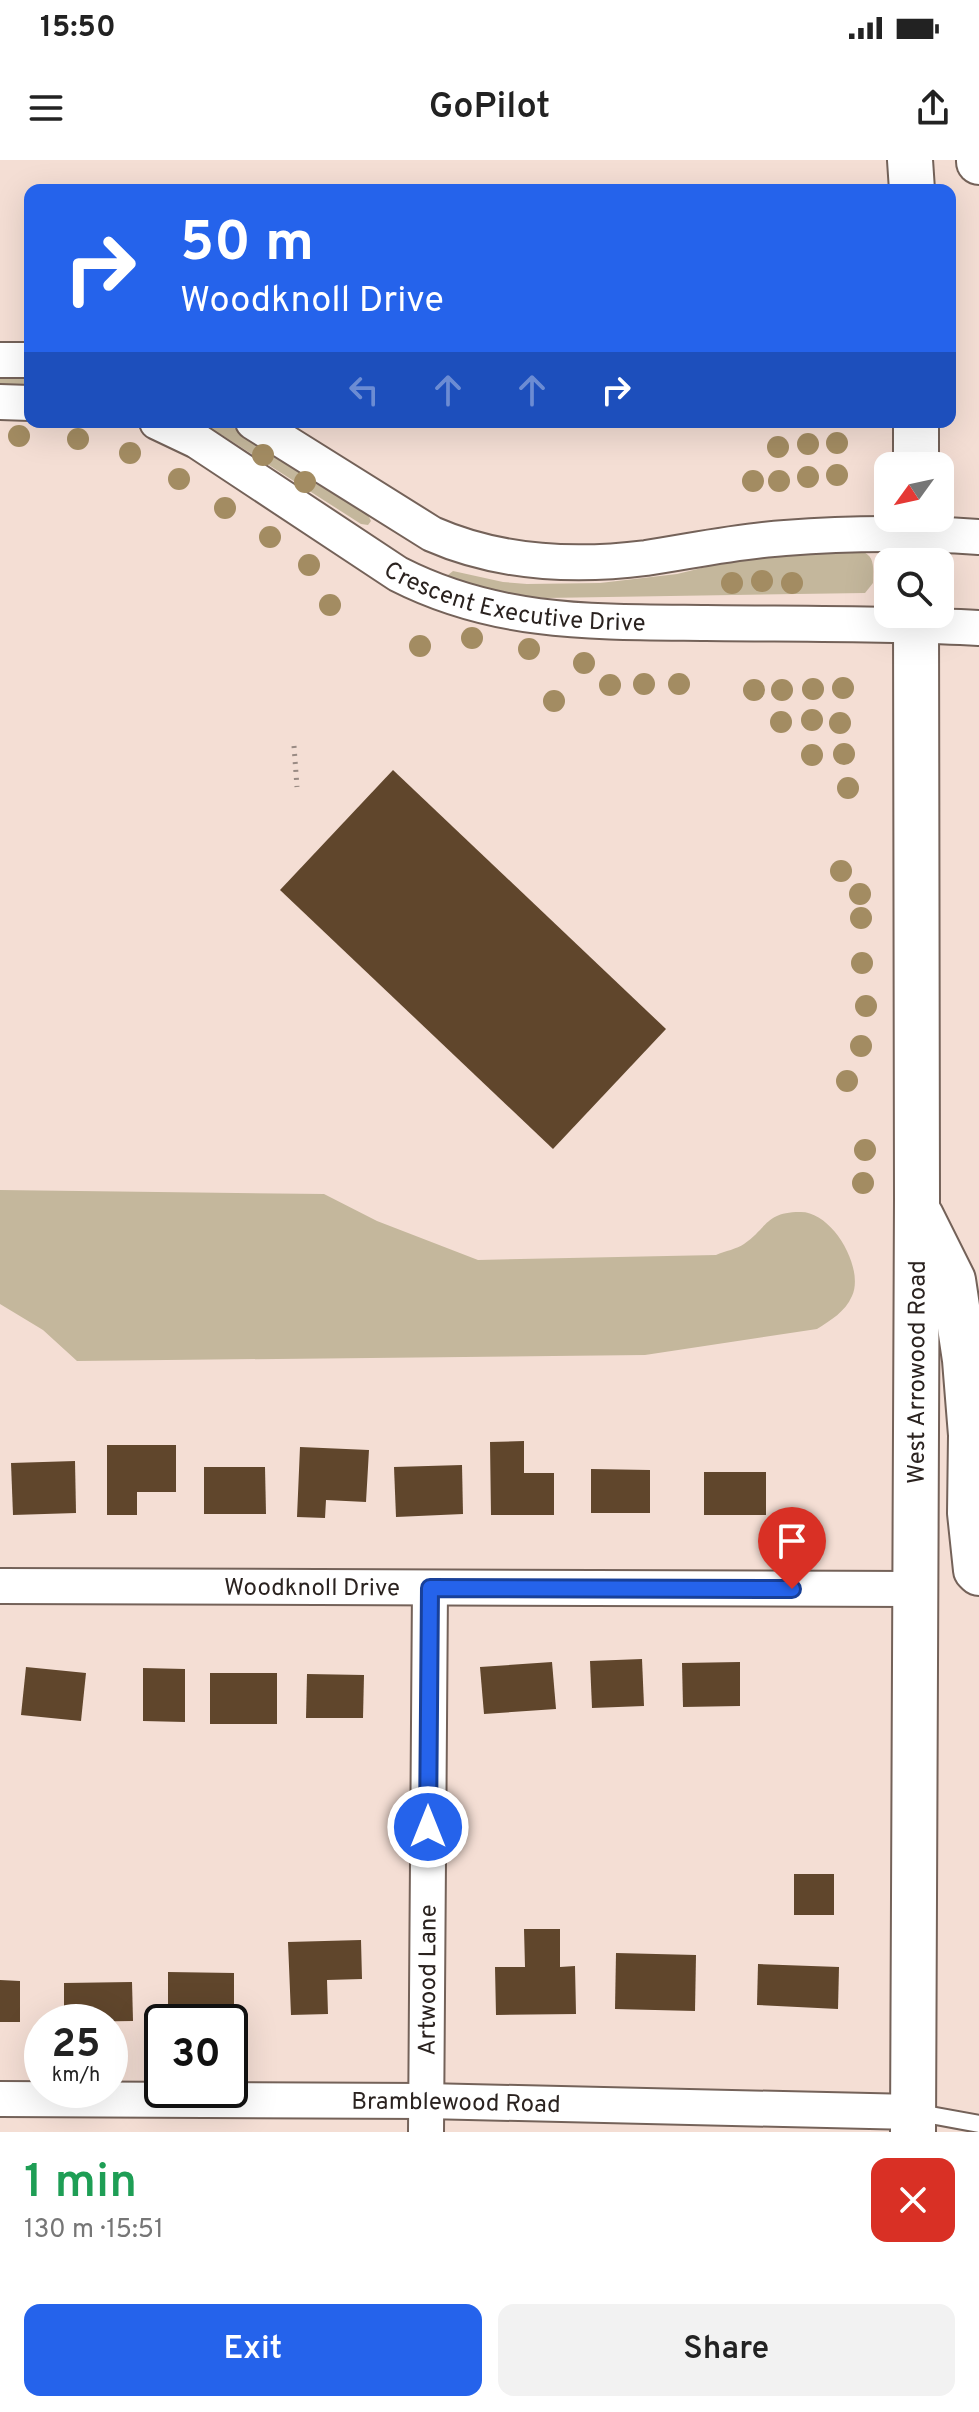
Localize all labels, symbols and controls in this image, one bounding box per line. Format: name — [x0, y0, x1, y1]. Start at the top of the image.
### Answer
text: 15:50 — [40, 10, 116, 47]
text: GoPilot — [429, 85, 550, 131]
icon: menu — [24, 86, 68, 130]
icon: share — [911, 86, 955, 130]
text: 50 m — [180, 210, 314, 280]
icon: right — [48, 216, 152, 320]
text: Woodknoll Drive — [180, 279, 444, 325]
icon: left — [342, 368, 386, 412]
icon: ahead — [426, 368, 470, 412]
icon: ahead — [510, 368, 554, 412]
icon: right — [594, 368, 638, 412]
north arrow — [874, 452, 954, 532]
map controls — [874, 452, 954, 628]
button: search — [874, 548, 954, 628]
street label: Crescent Executive Drive — [377, 556, 646, 639]
street label: West Arrowood Road — [903, 1260, 934, 1484]
pin — [758, 1507, 826, 1589]
icon: arrive — [770, 1519, 814, 1563]
street label: Woodknoll Drive — [224, 1574, 400, 1604]
position arrow — [386, 1785, 470, 1869]
street label: Artwood Lane — [414, 1904, 445, 2056]
speed limit sign: 30 — [144, 2004, 248, 2108]
text: 25 — [52, 2021, 100, 2071]
text: km/h — [52, 2063, 100, 2089]
street label: Bramblewood Road — [351, 2088, 561, 2121]
text: 1 min — [24, 2154, 137, 2214]
button: close — [871, 2158, 955, 2242]
text: 130 m · 15:51 — [24, 2214, 164, 2247]
button: Exit — [24, 2304, 482, 2396]
button: Share — [498, 2304, 955, 2396]

